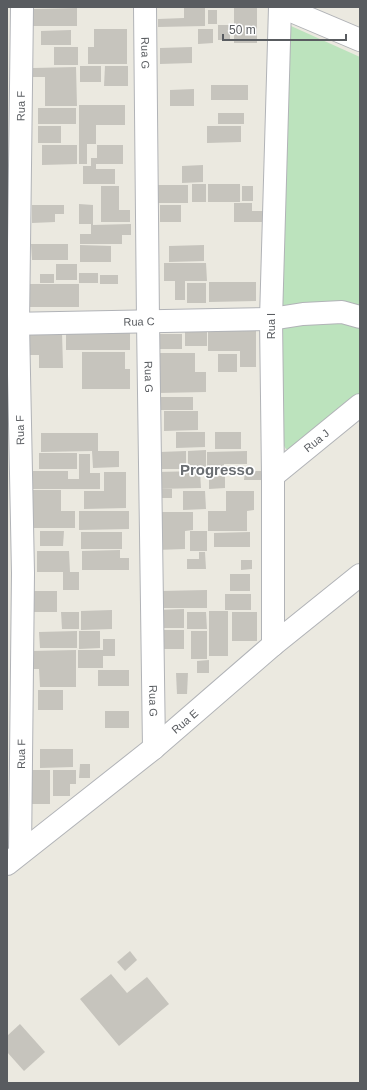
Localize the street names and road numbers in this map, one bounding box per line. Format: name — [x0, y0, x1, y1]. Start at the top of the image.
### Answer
street label: Rua G — [139, 37, 152, 69]
street label: Rua F — [15, 91, 27, 121]
street label: Rua I — [265, 313, 277, 339]
street label: Rua C — [123, 315, 155, 328]
street label: Rua G — [143, 361, 155, 393]
street label: Rua F — [14, 415, 26, 445]
street label: Rua J — [301, 427, 331, 454]
street label: Rua G — [147, 685, 160, 717]
street label: Rua E — [169, 707, 200, 736]
street label: Rua F — [15, 739, 27, 769]

